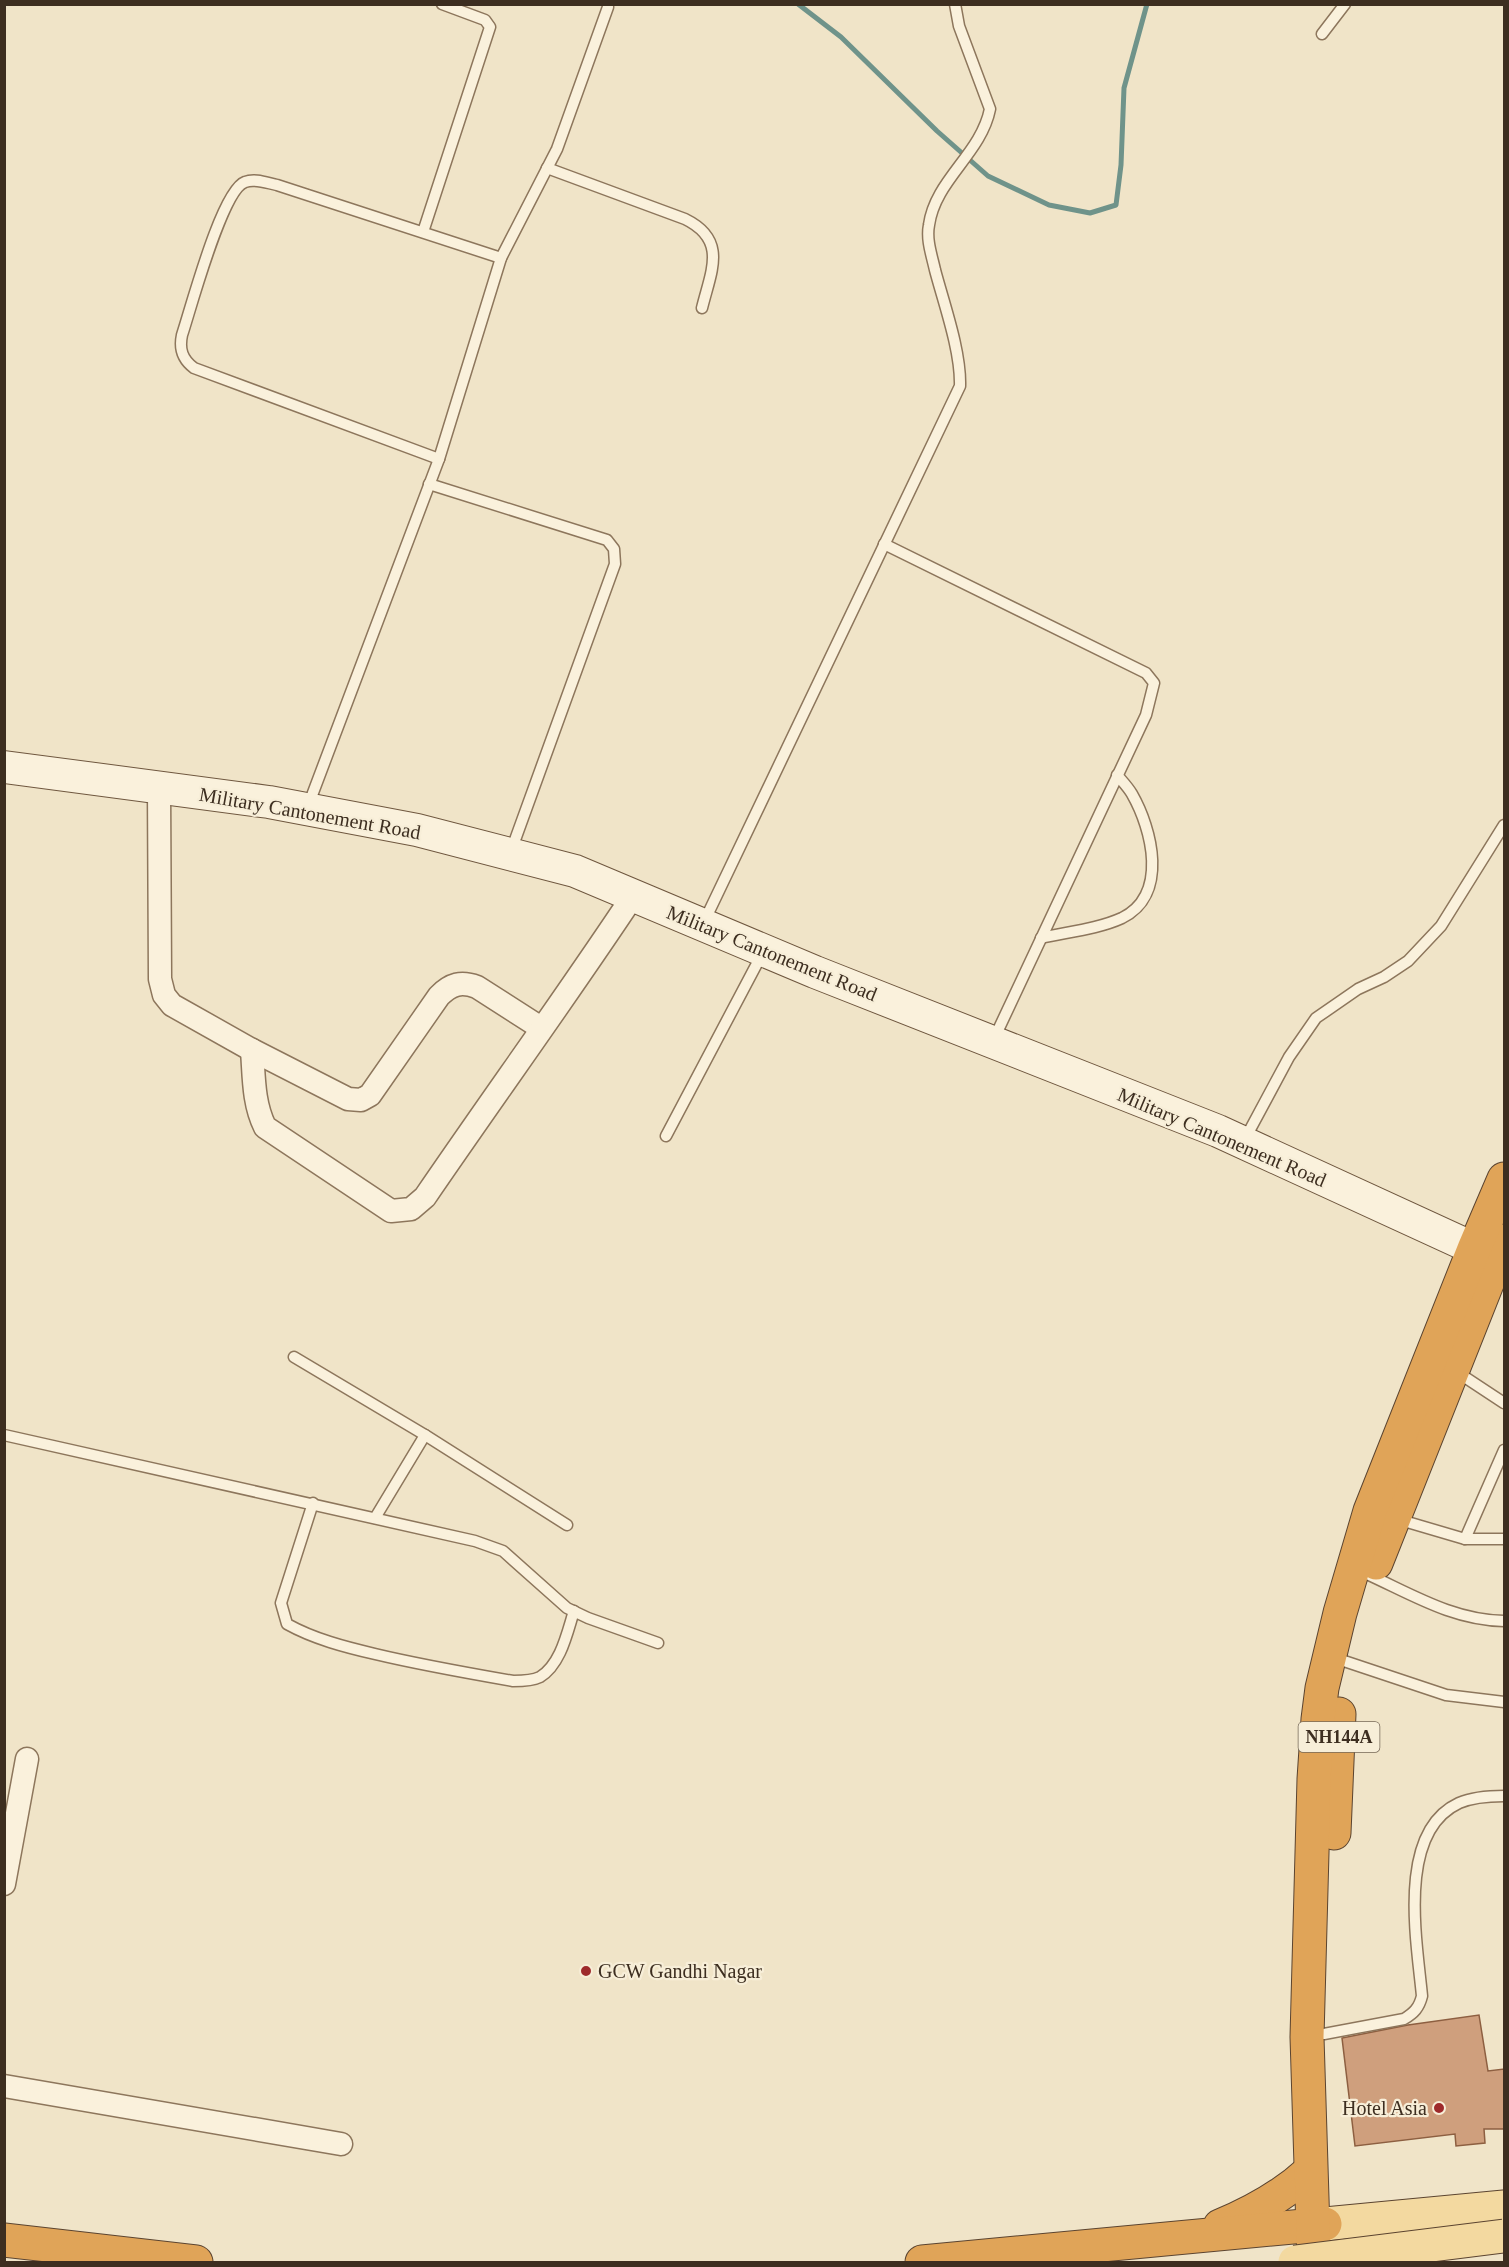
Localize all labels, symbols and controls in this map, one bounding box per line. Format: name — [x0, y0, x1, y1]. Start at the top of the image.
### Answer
street label: Military Cantonement Road — [197, 783, 422, 844]
street label: Military Cantonement Road — [663, 901, 880, 1006]
street label: Military Cantonement Road — [1114, 1083, 1330, 1192]
road number: NH144A — [1298, 1722, 1380, 1752]
place label: GCW Gandhi Nagar — [598, 1960, 762, 1983]
marker: GCW Gandhi Nagar — [579, 1964, 593, 1978]
place label: Hotel Asia — [1342, 2097, 1427, 2119]
marker: Hotel Asia — [1432, 2101, 1446, 2115]

